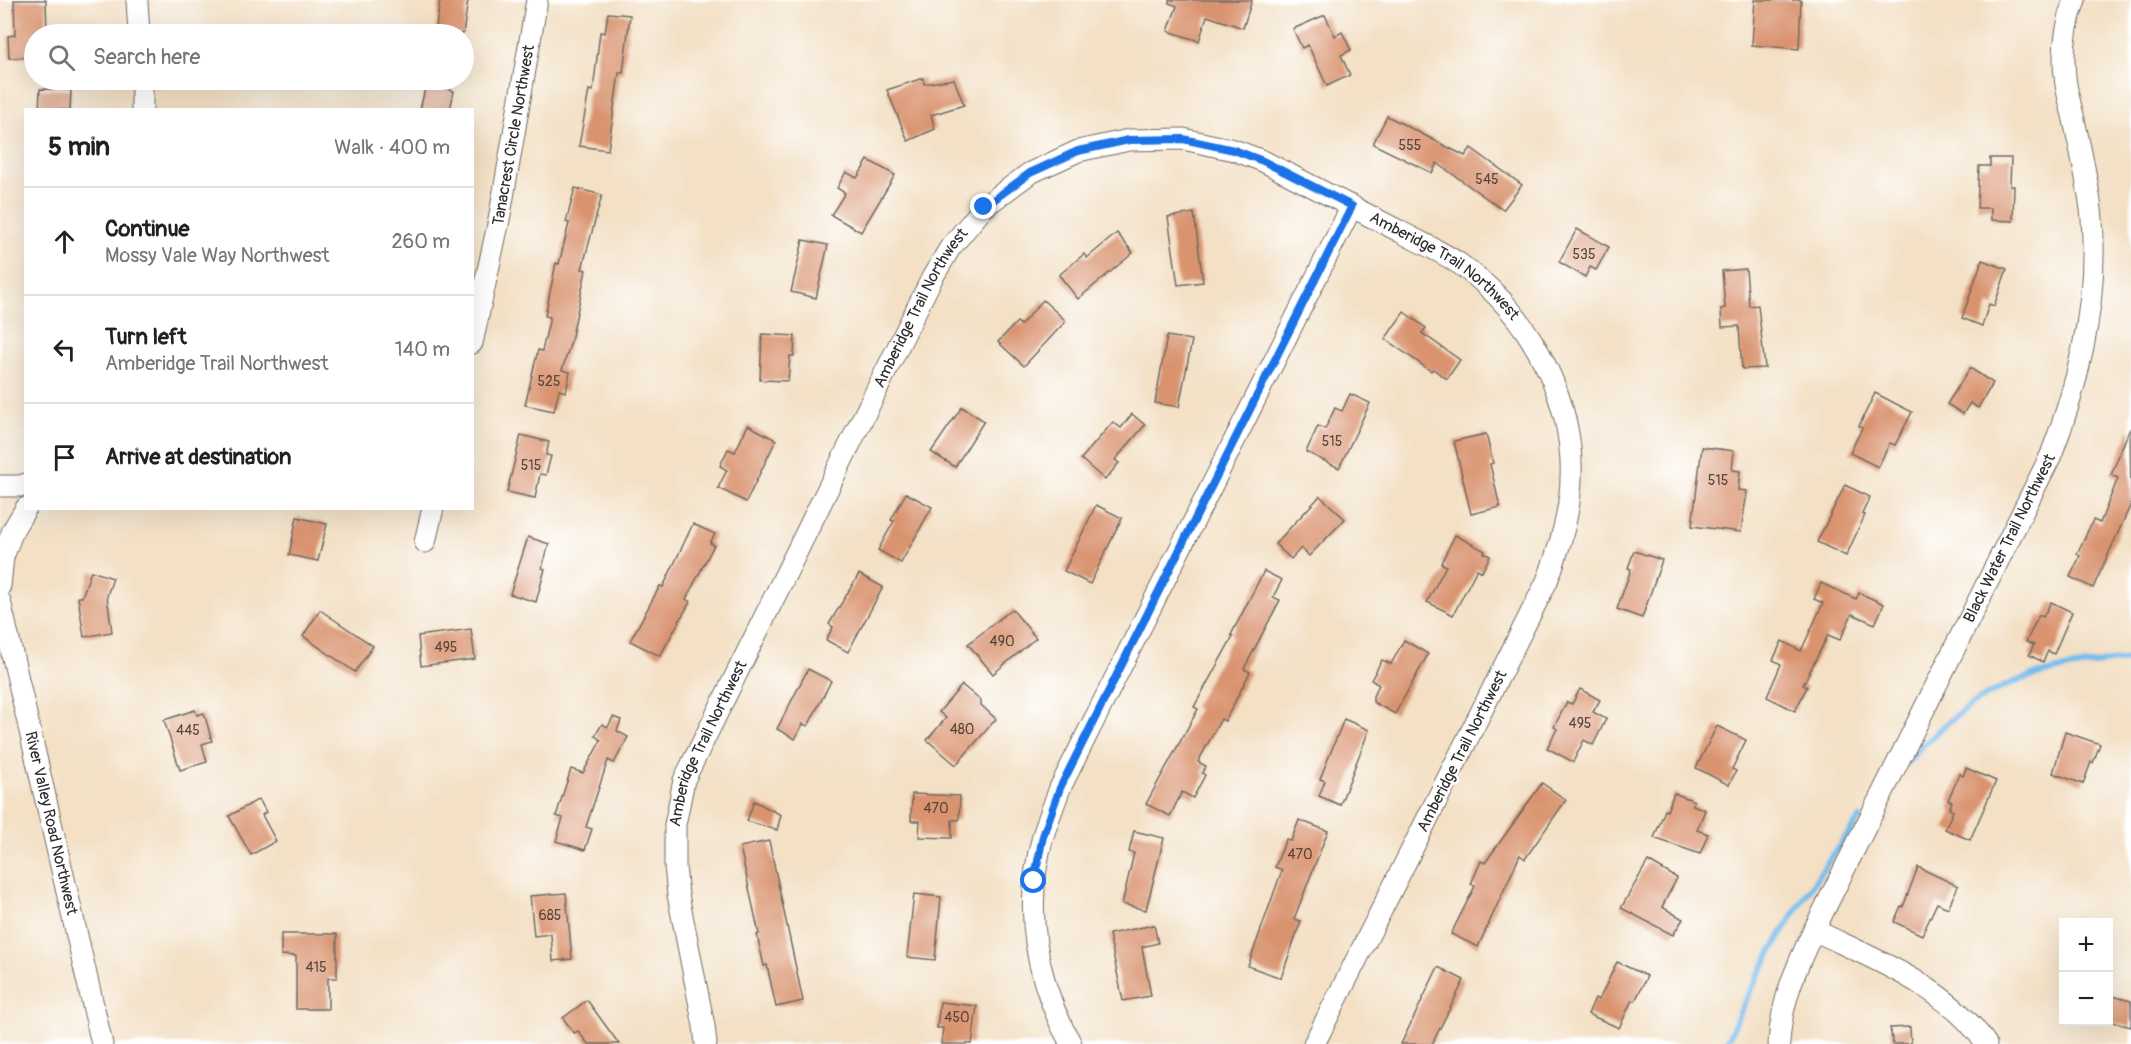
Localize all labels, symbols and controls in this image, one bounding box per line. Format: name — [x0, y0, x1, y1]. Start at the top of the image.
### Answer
search box — [24, 24, 474, 90]
icon: search — [45, 41, 78, 74]
text: Search here — [93, 43, 200, 71]
street label: Tanacrest Circle Northwest — [488, 43, 539, 228]
text: 5 min — [48, 131, 110, 163]
text: Walk · 400 m — [334, 135, 450, 160]
house number: 555 — [1399, 137, 1421, 154]
house number: 545 — [1475, 171, 1499, 188]
route end — [970, 193, 996, 219]
street label: Amberidge Trail Northwest — [1366, 207, 1524, 325]
text: Continue — [105, 215, 189, 243]
street label: Amberidge Trail Northwest — [869, 224, 973, 391]
icon: ahead — [48, 225, 81, 258]
text: 260 m — [391, 229, 450, 254]
text: Mossy Vale Way Northwest — [105, 243, 330, 268]
house number: 535 — [1573, 246, 1596, 263]
text: Turn left — [105, 323, 187, 351]
icon: left — [48, 333, 81, 366]
text: 140 m — [395, 337, 450, 362]
text: Amberidge Trail Northwest — [105, 351, 328, 376]
house number: 525 — [537, 373, 561, 390]
house number: 515 — [1322, 433, 1342, 450]
icon: arrive — [48, 441, 81, 474]
text: Arrive at destination — [105, 443, 291, 471]
street label: Black Water Trail Northwest — [1959, 450, 2060, 626]
house number: 515 — [521, 457, 541, 474]
house number: 515 — [1708, 472, 1728, 489]
house number: 490 — [990, 633, 1014, 650]
house number: 495 — [435, 639, 457, 656]
street label: Amberidge Trail Northwest — [665, 657, 752, 828]
street label: Amberidge Trail Northwest — [1413, 666, 1512, 835]
house number: 495 — [1569, 715, 1591, 732]
house number: 480 — [950, 721, 974, 738]
house number: 445 — [176, 722, 200, 739]
street label: River Valley Road Northwest — [20, 729, 82, 917]
house number: 470 — [923, 800, 949, 817]
house number: 470 — [1287, 846, 1313, 863]
route start — [1020, 867, 1046, 893]
house number: 685 — [539, 907, 561, 924]
map controls — [2059, 918, 2113, 1026]
button: + — [2059, 918, 2113, 972]
house number: 415 — [305, 959, 327, 976]
button: − — [2059, 972, 2113, 1026]
house number: 450 — [944, 1009, 970, 1026]

